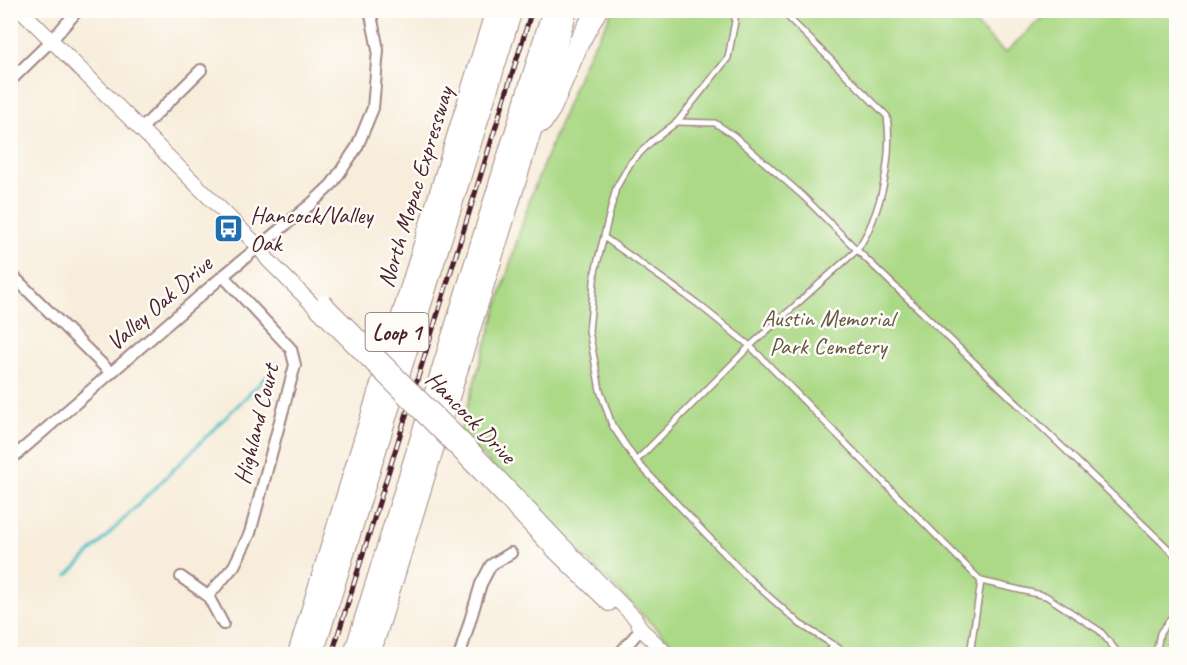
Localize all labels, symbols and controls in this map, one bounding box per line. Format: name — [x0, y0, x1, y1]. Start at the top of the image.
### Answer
street label: North Mopac Expressway — [370, 81, 460, 291]
place label: Hancock/Valley Oak — [250, 200, 374, 258]
bus stop icon: Hancock/Valley Oak — [213, 213, 245, 245]
street label: Valley Oak Drive — [100, 248, 220, 357]
park label: Austin Memorial Park Cemetery — [762, 303, 898, 361]
road number: Loop 1 — [366, 313, 428, 351]
street label: Highland Court — [227, 359, 286, 487]
street label: Hancock Drive — [419, 364, 524, 471]

